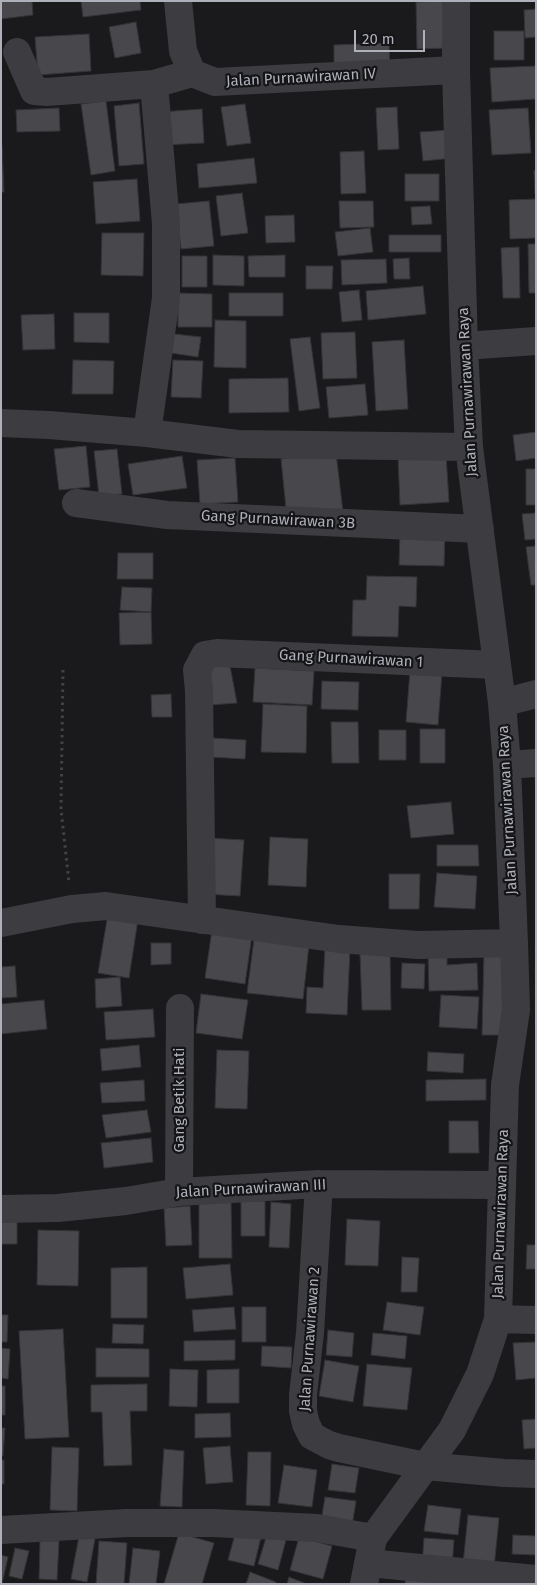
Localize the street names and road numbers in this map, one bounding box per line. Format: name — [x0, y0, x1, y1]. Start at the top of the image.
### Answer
street label: Jalan Purnawirawan IV — [226, 65, 376, 91]
street label: Jalan Purnawirawan Raya — [455, 307, 481, 477]
street label: Gang Purnawirawan 3B — [200, 507, 356, 533]
street label: Gang Purnawirawan 1 — [279, 646, 423, 672]
street label: Jalan Purnawirawan Raya — [495, 725, 521, 895]
street label: Gang Betik Hati — [171, 1048, 189, 1152]
street label: Jalan Purnawirawan Raya — [489, 1129, 513, 1299]
street label: Jalan Purnawirawan III — [175, 1176, 327, 1202]
street label: Jalan Purnawirawan 2 — [296, 1266, 324, 1412]

